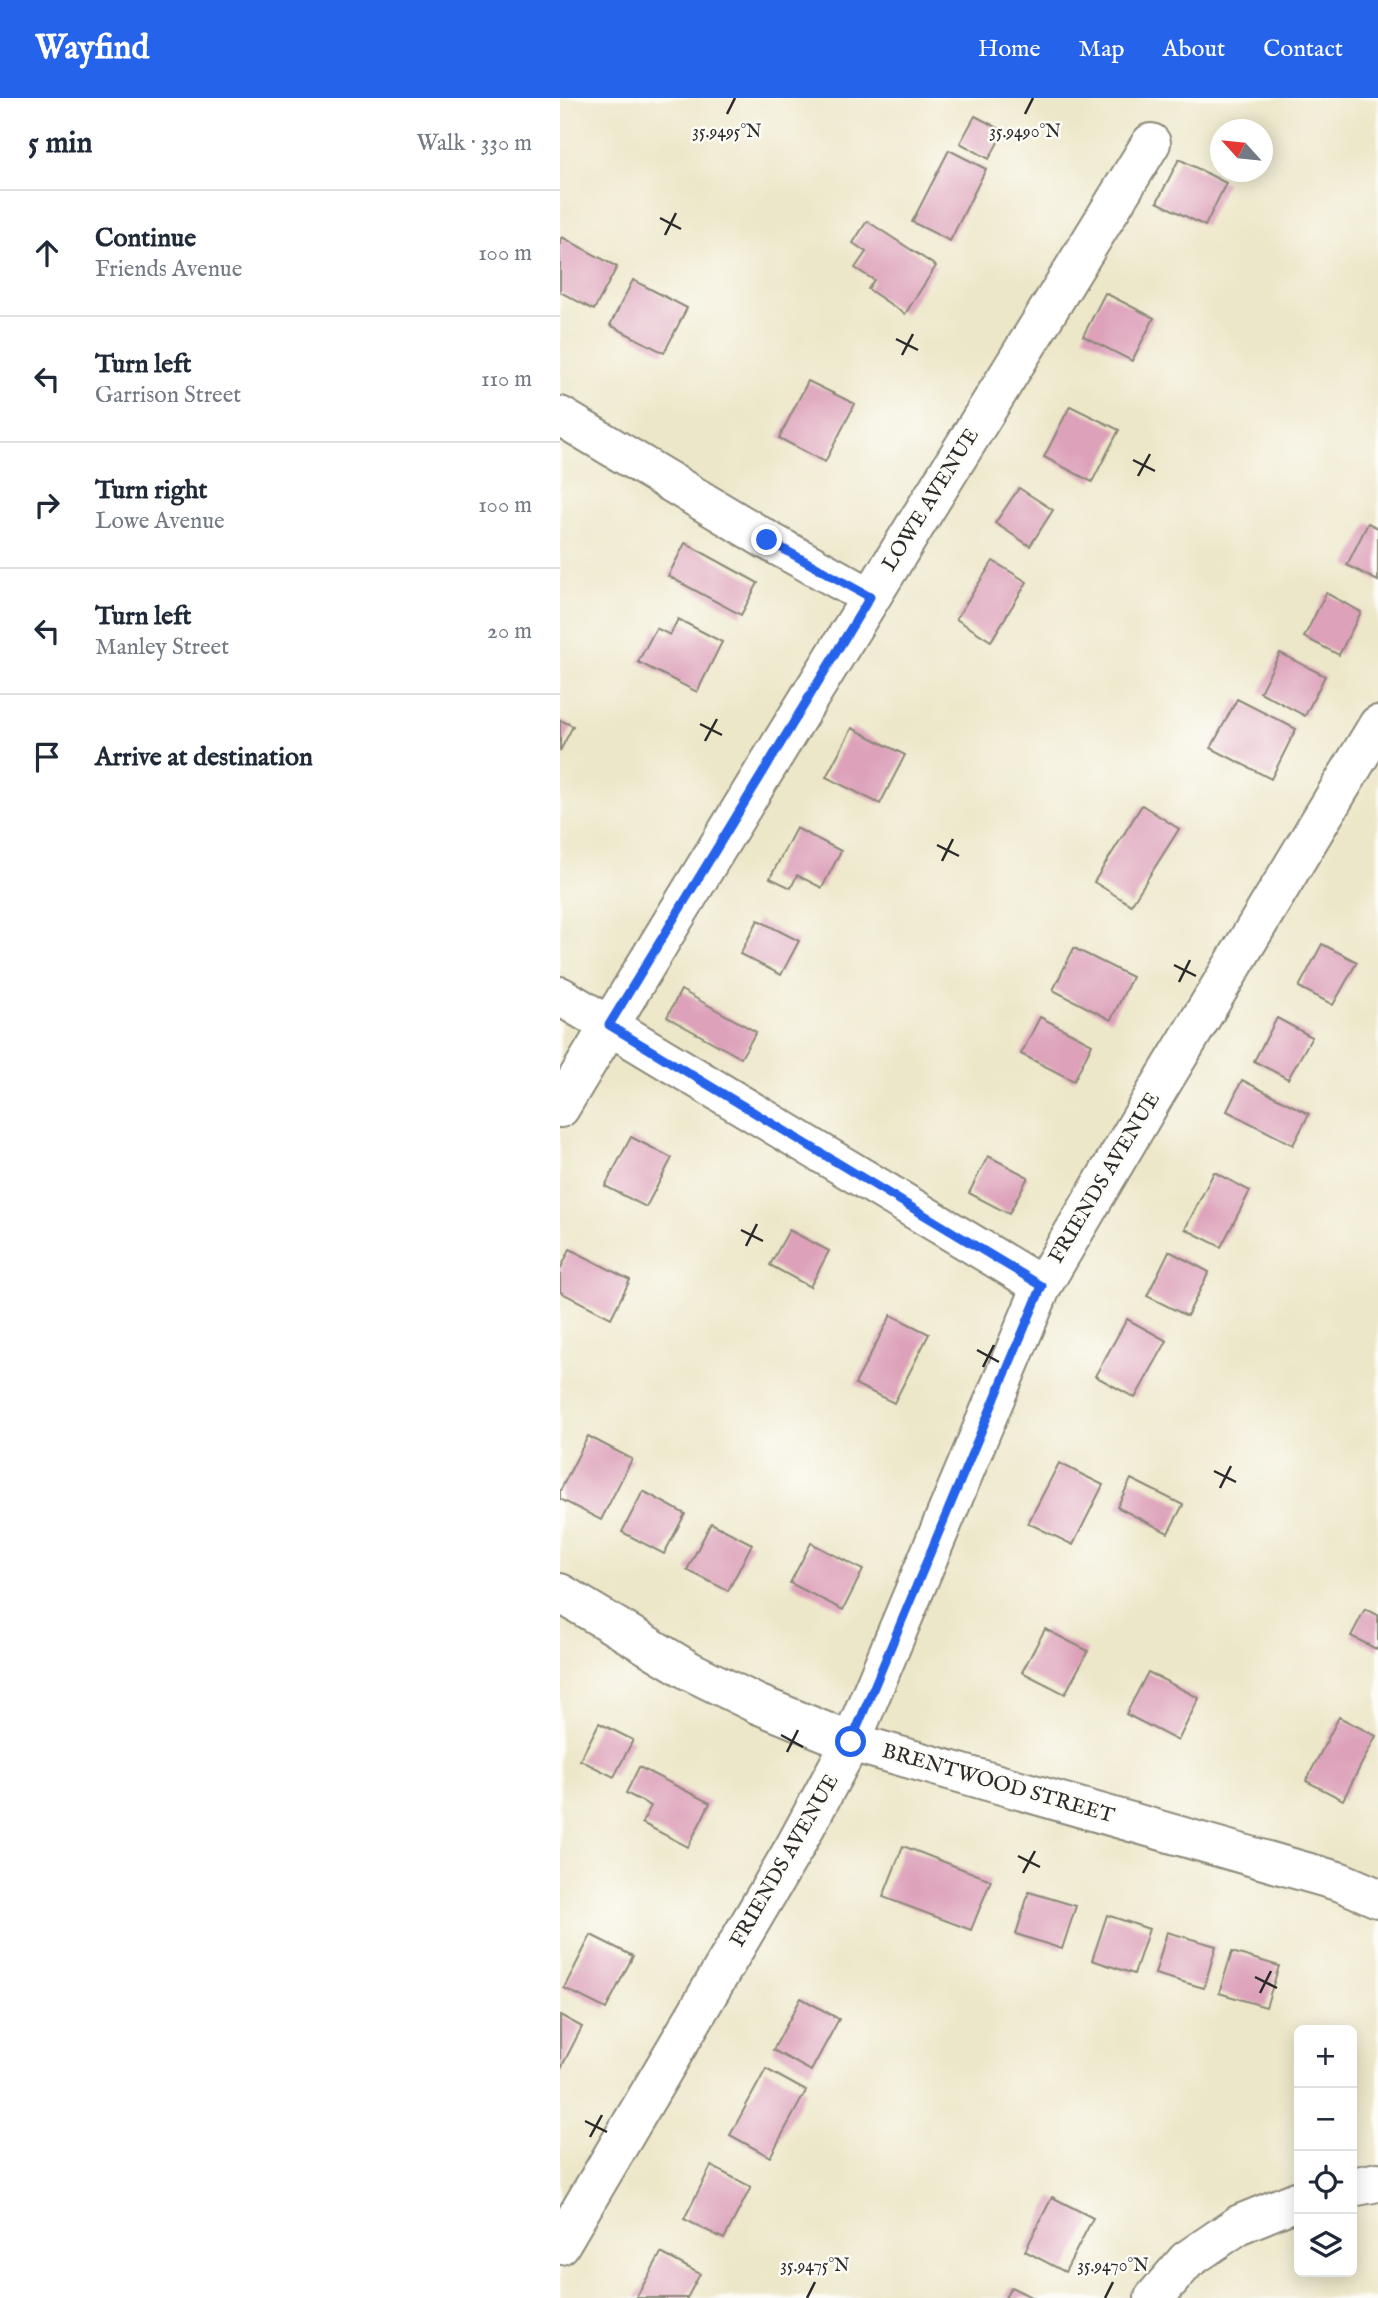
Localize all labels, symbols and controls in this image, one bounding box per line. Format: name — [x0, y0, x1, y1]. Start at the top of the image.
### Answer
text: Wayfind — [35, 28, 149, 70]
text: Home — [978, 34, 1041, 65]
text: Map — [1079, 34, 1125, 65]
text: About — [1163, 34, 1225, 65]
text: Contact — [1263, 34, 1343, 65]
north arrow — [1210, 119, 1273, 182]
text: 35.9495°N — [692, 121, 762, 144]
text: 35.9490°N — [989, 121, 1061, 144]
text: 5 min — [28, 125, 93, 163]
text: Walk · 330 m — [417, 129, 532, 158]
text: Continue — [95, 222, 196, 255]
icon: ahead — [28, 234, 66, 272]
text: 100 m — [478, 239, 532, 268]
text: Friends Avenue — [95, 255, 242, 284]
text: Turn left — [95, 348, 192, 381]
icon: left — [28, 360, 66, 398]
text: 110 m — [481, 365, 532, 394]
text: Garrison Street — [95, 381, 241, 410]
street label: LOWE AVENUE — [876, 424, 986, 576]
text: Turn right — [95, 474, 208, 507]
icon: right — [28, 486, 66, 524]
text: 100 m — [478, 491, 532, 520]
text: Lowe Avenue — [95, 507, 225, 536]
route end — [751, 524, 782, 555]
text: Turn left — [95, 600, 192, 633]
icon: left — [28, 612, 66, 650]
text: 20 m — [487, 617, 532, 646]
text: Manley Street — [95, 633, 229, 662]
icon: arrive — [28, 738, 66, 776]
text: Arrive at destination — [95, 741, 313, 774]
street label: FRIENDS AVENUE — [1043, 1087, 1167, 1269]
route start — [835, 1726, 866, 1757]
street label: BRENTWOOD STREET — [879, 1738, 1118, 1830]
street label: FRIENDS AVENUE — [725, 1770, 845, 1952]
map controls — [1294, 2025, 1357, 2277]
button: + — [1294, 2025, 1357, 2088]
button: − — [1294, 2088, 1357, 2151]
button: locate — [1294, 2151, 1357, 2214]
button: layers — [1294, 2214, 1357, 2277]
text: 35.9475°N — [780, 2255, 850, 2278]
text: 35.9470°N — [1077, 2255, 1149, 2278]

